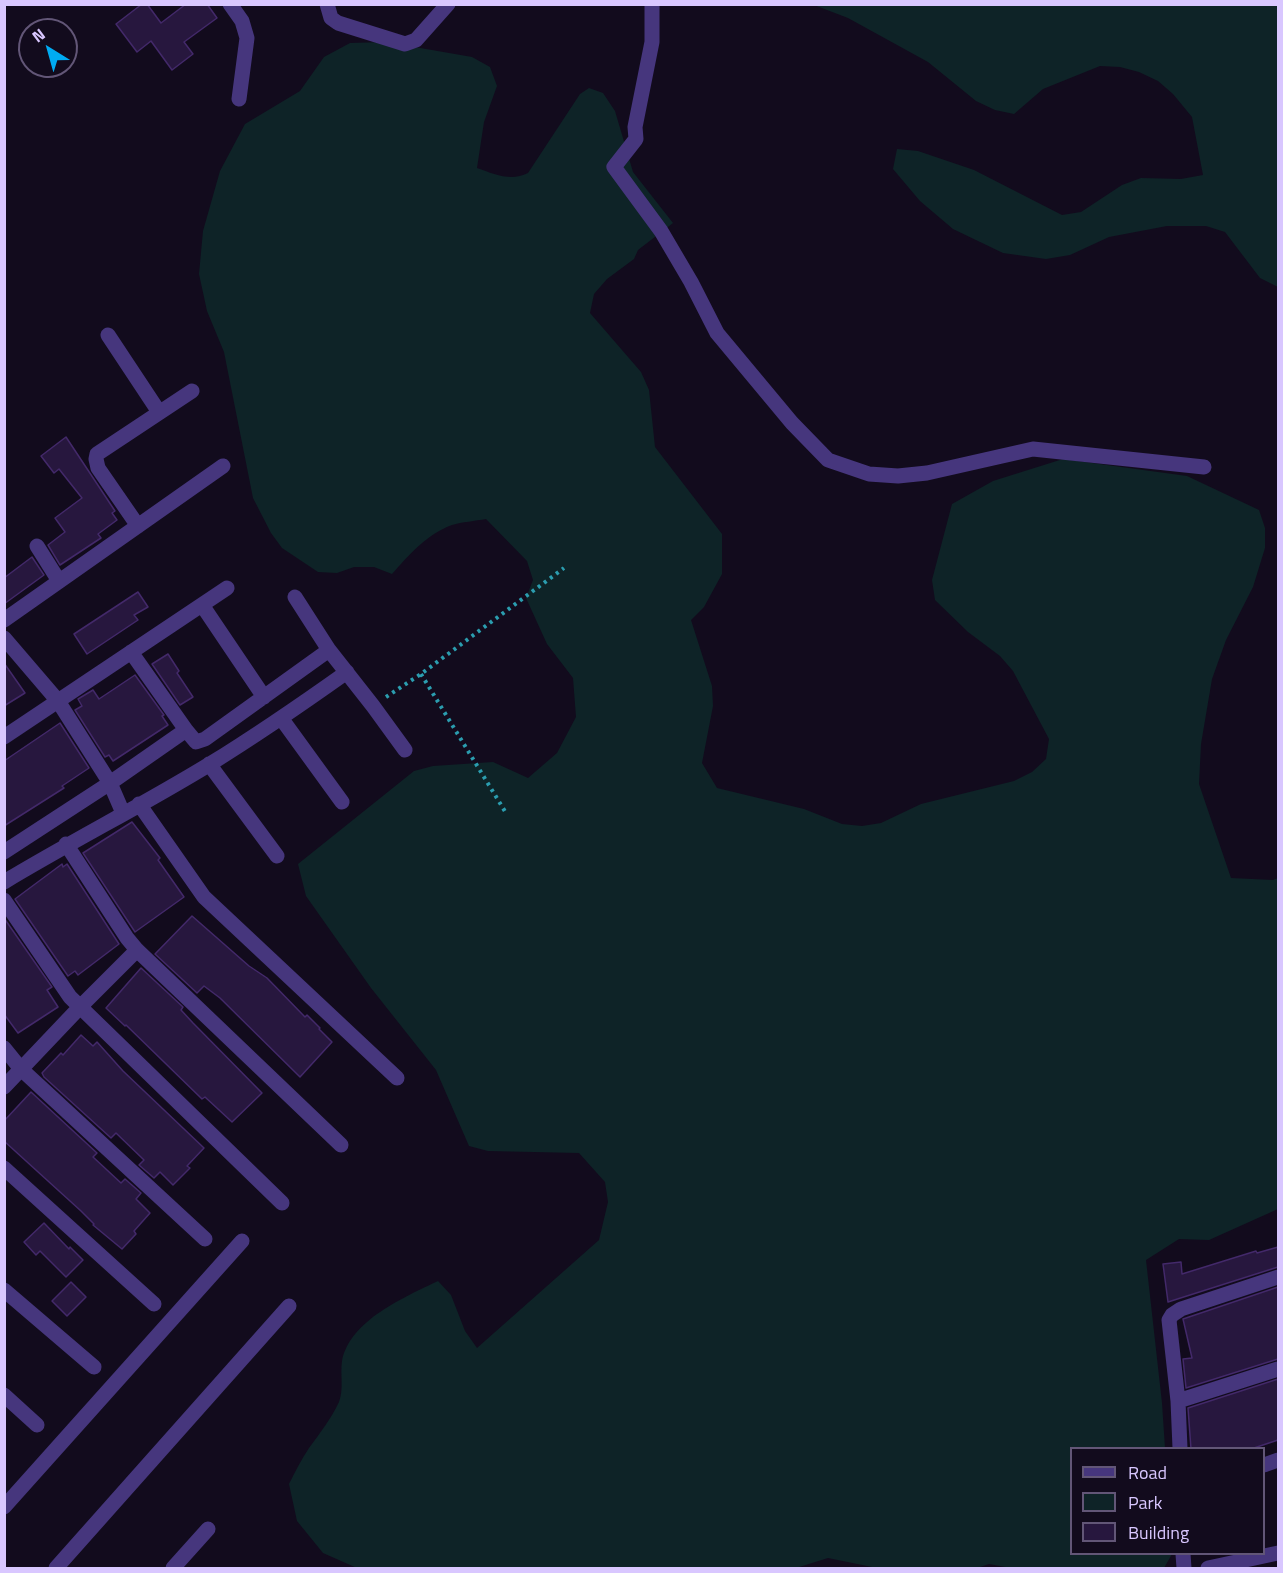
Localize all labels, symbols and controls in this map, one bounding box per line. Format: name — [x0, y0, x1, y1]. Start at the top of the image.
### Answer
north arrow — [18, 18, 78, 78]
text: N — [27, 22, 50, 48]
legend — [1070, 1447, 1265, 1555]
text: Road — [1128, 1459, 1167, 1486]
text: Park — [1128, 1489, 1162, 1516]
text: Building — [1128, 1519, 1189, 1546]

